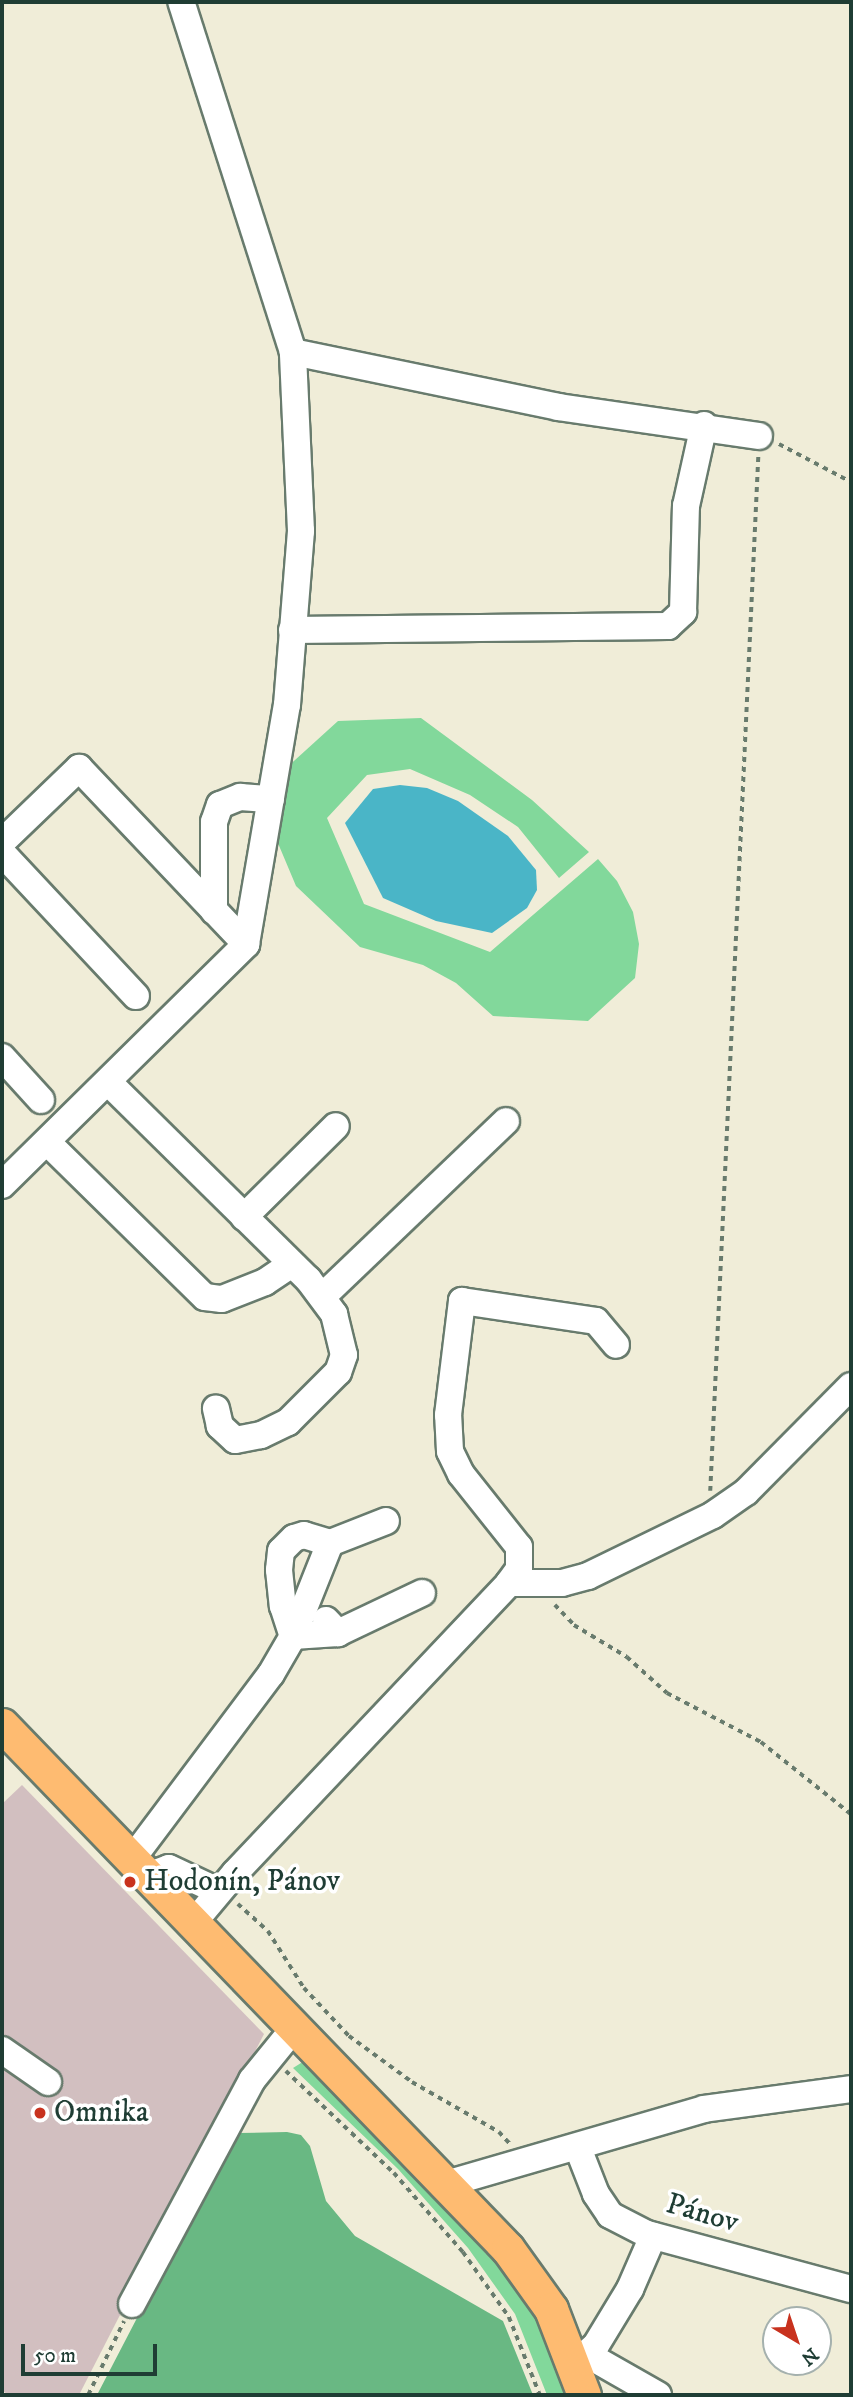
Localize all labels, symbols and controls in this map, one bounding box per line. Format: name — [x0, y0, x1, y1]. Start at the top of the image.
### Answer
place label: Hodonín, Pánov — [144, 1864, 340, 1900]
marker: Hodonín, Pánov — [122, 1874, 138, 1890]
place label: Omnika — [54, 2095, 149, 2131]
marker: Omnika — [32, 2105, 48, 2121]
street label: Pánov — [662, 2187, 742, 2241]
north arrow — [762, 2306, 832, 2376]
scale bar — [24, 2330, 161, 2374]
text: N — [796, 2342, 823, 2370]
text: 50 m — [34, 2343, 76, 2369]

